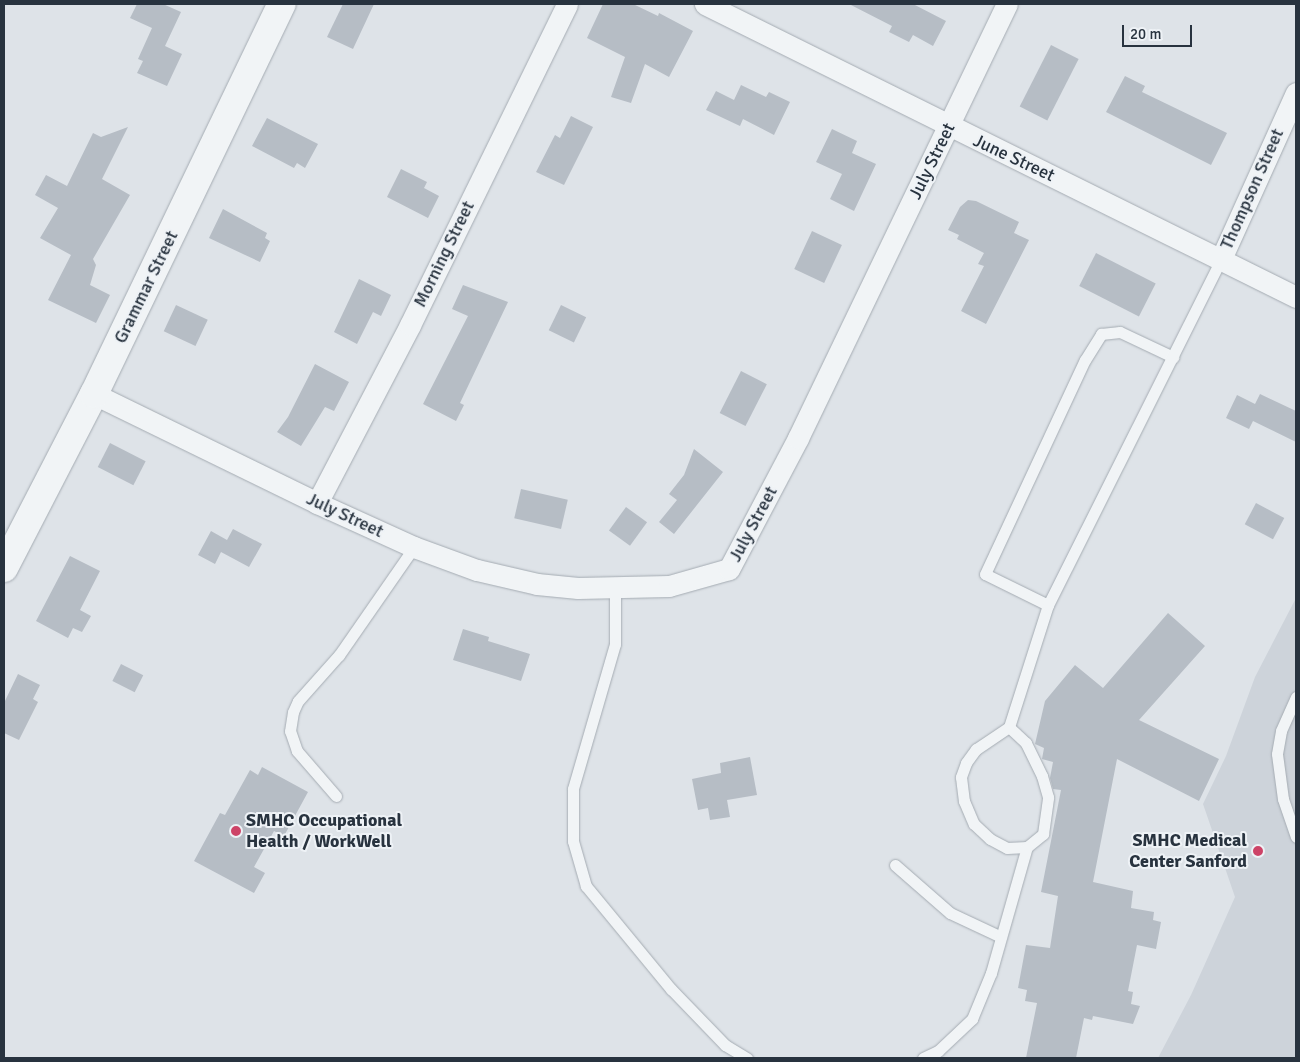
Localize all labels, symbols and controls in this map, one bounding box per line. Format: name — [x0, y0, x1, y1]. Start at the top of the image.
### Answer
scale bar — [1125, 15, 1195, 47]
text: 20 m — [1130, 25, 1161, 43]
street label: July Street — [904, 119, 960, 203]
street label: Thompson Street — [1216, 125, 1288, 253]
street label: June Street — [970, 130, 1058, 186]
street label: Morning Street — [409, 197, 479, 311]
street label: Grammar Street — [109, 227, 183, 347]
street label: July Street — [724, 483, 782, 565]
street label: July Street — [303, 488, 387, 542]
place label: SMHC Occupational Health / WorkWell — [246, 810, 402, 852]
marker: SMHC Occupational Health / WorkWell — [230, 825, 242, 837]
place label: SMHC Medical Center Sanford — [1129, 830, 1247, 872]
marker: SMHC Medical Center Sanford — [1251, 844, 1265, 858]

